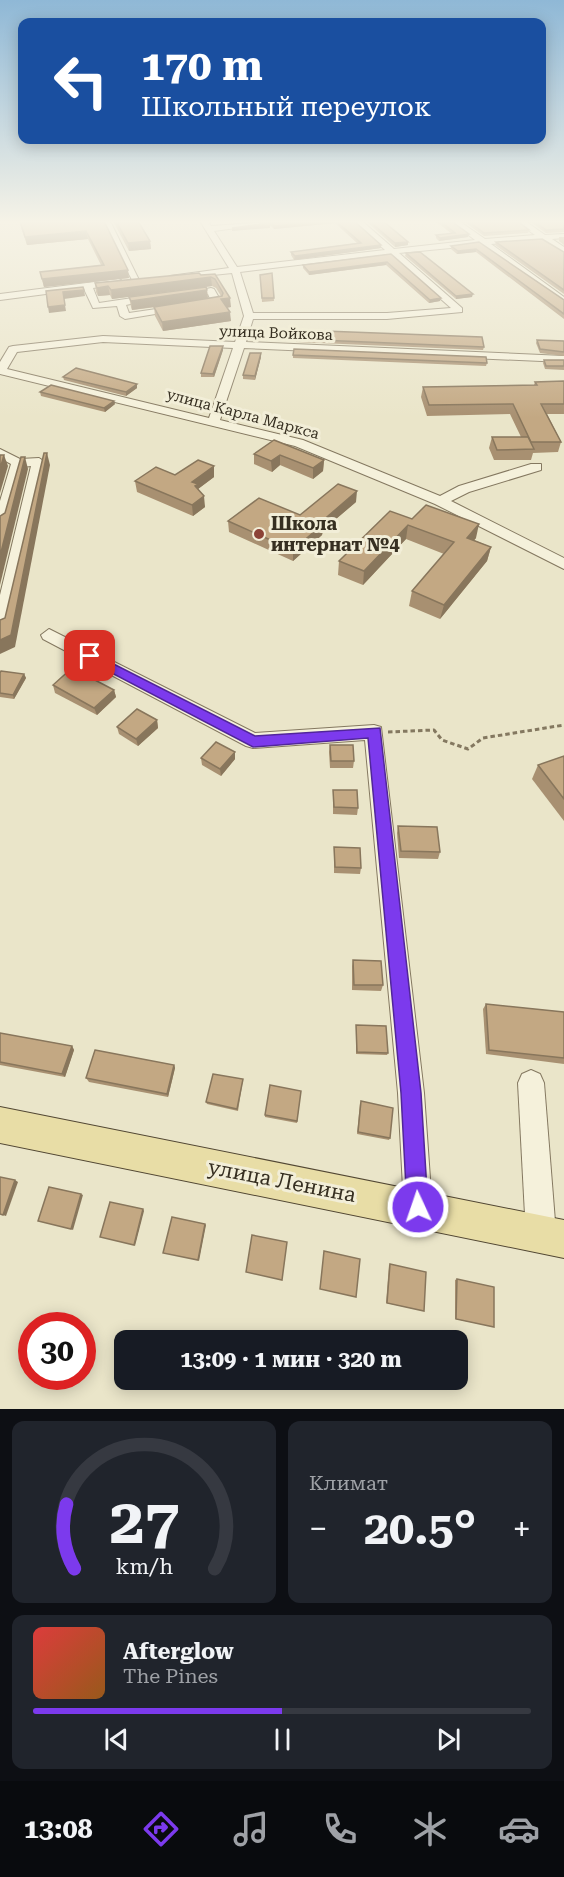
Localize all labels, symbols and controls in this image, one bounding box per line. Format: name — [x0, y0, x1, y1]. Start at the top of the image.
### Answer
text: 170 m — [141, 41, 263, 90]
icon: left — [42, 42, 120, 120]
text: Школьный переулок — [141, 91, 431, 123]
street label: улица Войкова — [219, 322, 333, 344]
street label: улица Карла Маркса — [165, 385, 321, 443]
place label: Школа интернат №4 — [271, 513, 400, 555]
marker: Школа интернат №4 — [252, 527, 266, 541]
pin — [64, 630, 115, 681]
icon: arrive — [73, 639, 106, 672]
street label: улица Ленина — [206, 1155, 359, 1207]
position arrow — [386, 1175, 450, 1239]
speed limit sign: 30 — [18, 1312, 96, 1390]
text: 13:09 · 1 мин · 320 m — [180, 1347, 402, 1372]
text: Климат — [309, 1471, 388, 1495]
text: 27 — [109, 1485, 179, 1558]
text: 20.5° — [364, 1502, 476, 1555]
text: − — [309, 1509, 327, 1548]
text: + — [513, 1509, 531, 1548]
text: km/h — [115, 1554, 173, 1579]
text: Afterglow — [123, 1639, 234, 1664]
text: The Pines — [123, 1664, 218, 1688]
icon: previous — [100, 1723, 133, 1756]
icon: pause — [266, 1723, 299, 1756]
icon: next — [432, 1723, 465, 1756]
icon: directions — [140, 1808, 182, 1850]
icon: music — [230, 1808, 272, 1850]
icon: phone — [319, 1808, 361, 1850]
icon: climate — [409, 1808, 451, 1850]
icon: car — [498, 1808, 540, 1850]
text: 13:08 — [24, 1813, 93, 1845]

